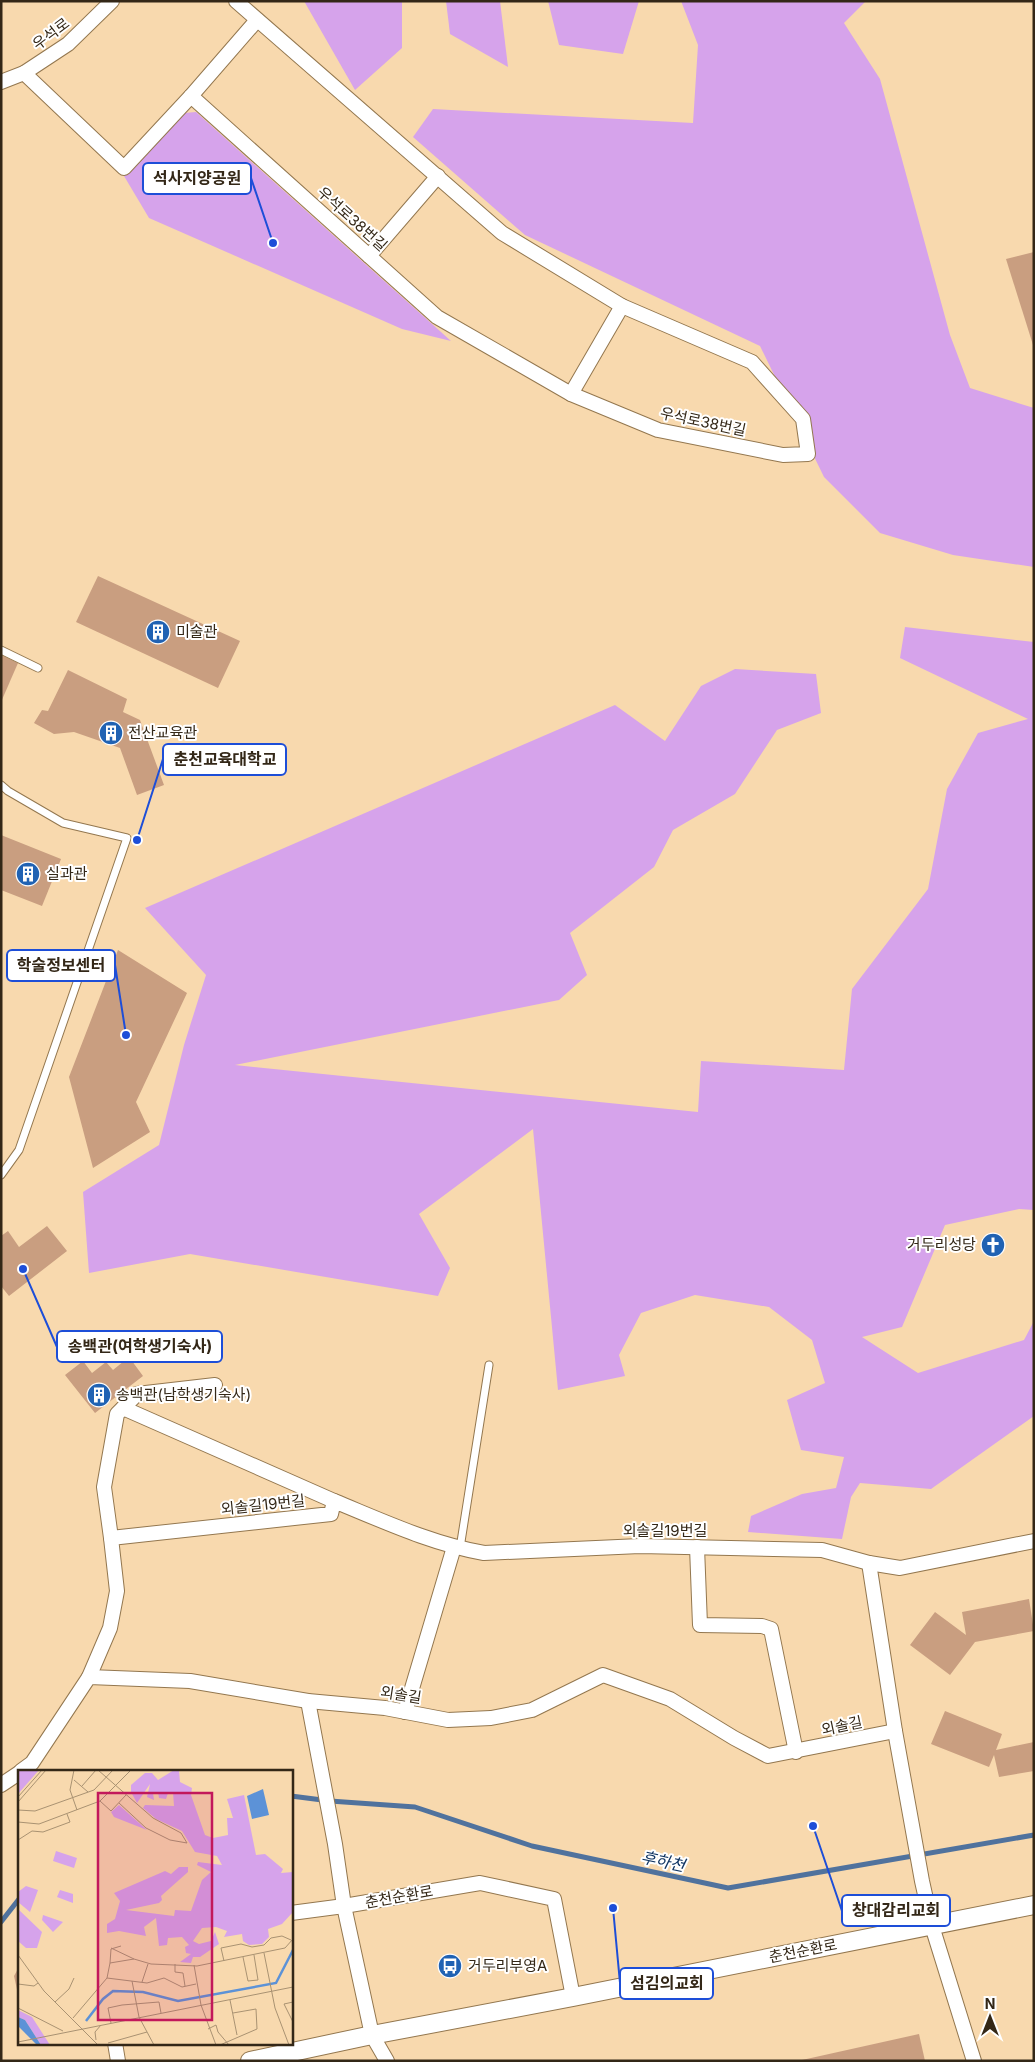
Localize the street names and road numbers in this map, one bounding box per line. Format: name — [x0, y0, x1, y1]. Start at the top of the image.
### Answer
street label: 우석로 — [28, 14, 73, 54]
street label: 우석로38번길 — [313, 182, 391, 255]
street label: 우석로38번길 — [658, 403, 748, 440]
street label: 외솔길19번길 — [220, 1491, 306, 1518]
street label: 외솔길19번길 — [623, 1521, 707, 1540]
street label: 외솔길 — [379, 1682, 423, 1707]
street label: 외솔길 — [820, 1712, 864, 1739]
street label: 춘천순환로 — [363, 1881, 435, 1912]
street label: 춘천순환로 — [767, 1935, 839, 1966]

